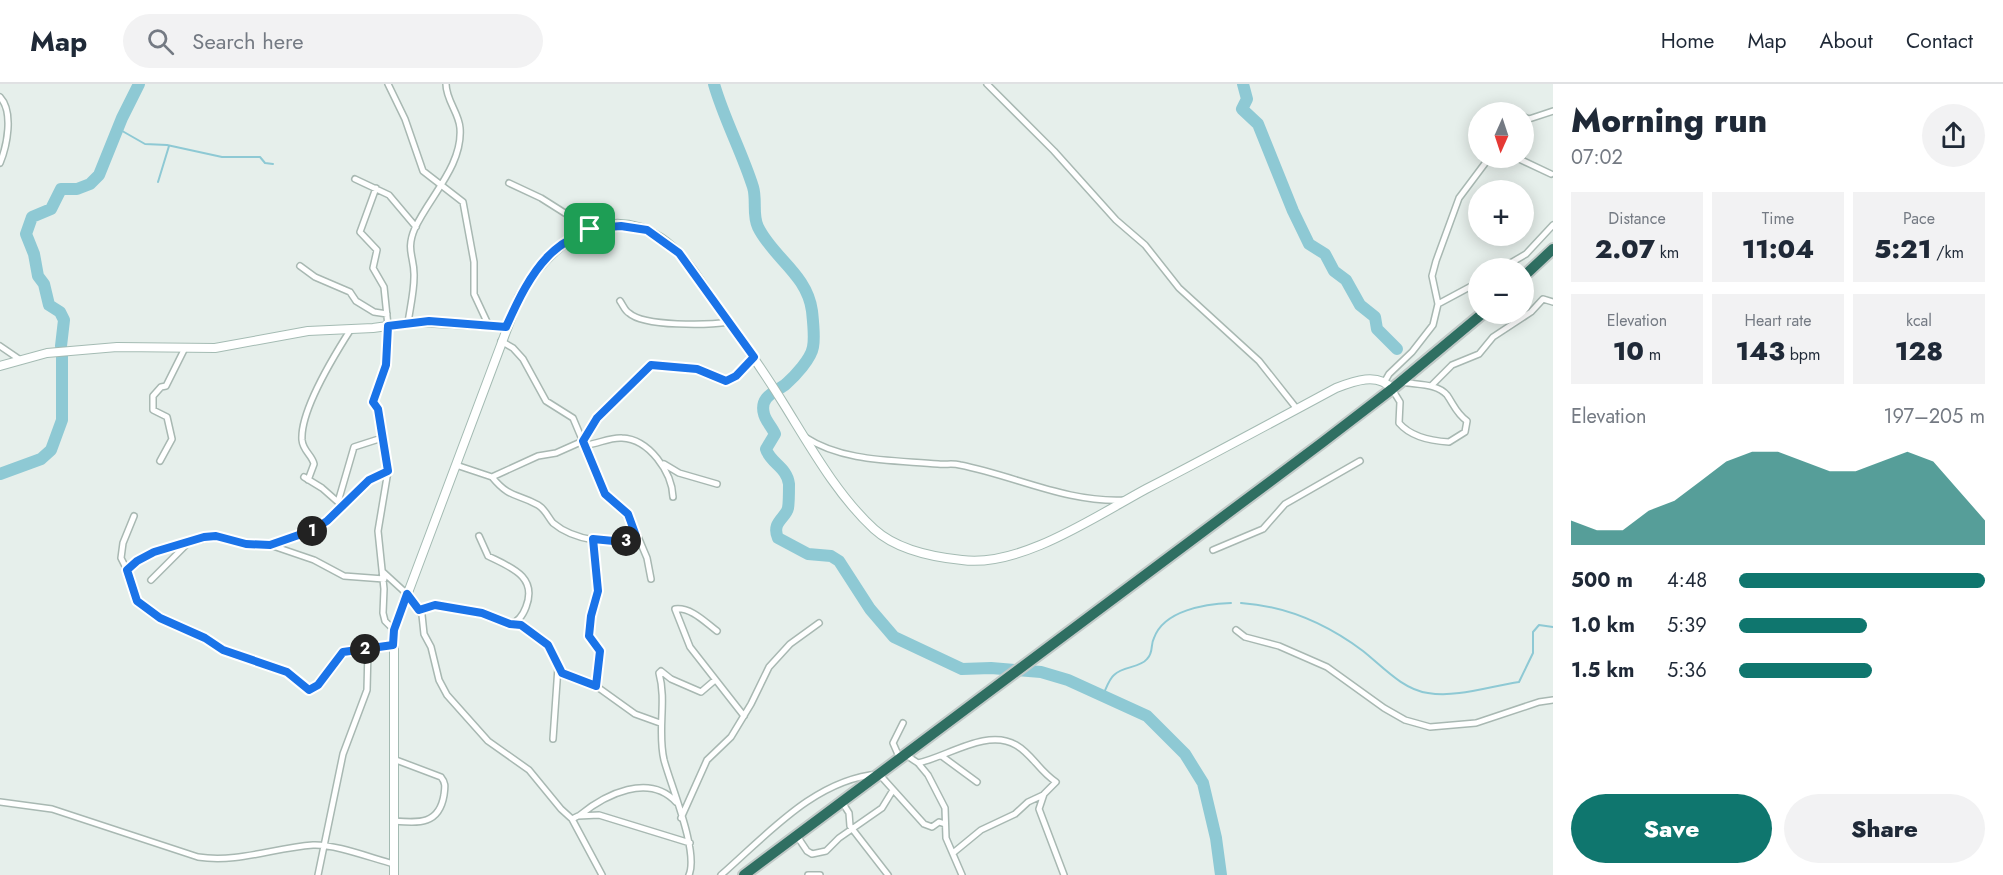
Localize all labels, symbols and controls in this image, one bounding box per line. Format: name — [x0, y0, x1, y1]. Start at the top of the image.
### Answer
search box — [123, 14, 543, 68]
text: Map — [30, 21, 87, 62]
icon: search — [144, 25, 177, 58]
text: Search here — [192, 25, 304, 57]
text: Home — [1661, 26, 1714, 56]
text: Map — [1747, 26, 1787, 56]
text: About — [1820, 26, 1873, 56]
text: Contact — [1906, 26, 1973, 56]
text: Morning run — [1571, 97, 1767, 144]
north arrow — [1468, 102, 1534, 168]
map controls — [1468, 102, 1534, 324]
button: share — [1922, 104, 1985, 167]
text: 07:02 — [1571, 143, 1623, 172]
button: + — [1468, 180, 1534, 246]
pin — [564, 203, 615, 254]
text: Distance — [1608, 207, 1666, 230]
text: Time — [1762, 207, 1794, 230]
text: Pace — [1903, 207, 1935, 230]
icon: arrive — [573, 212, 606, 245]
text: 2.07 — [1595, 230, 1655, 268]
text: 11:04 — [1742, 230, 1814, 268]
text: 5:21 — [1874, 230, 1931, 268]
text: km — [1655, 241, 1679, 264]
text: /km — [1931, 241, 1964, 264]
button: − — [1468, 258, 1534, 324]
text: Elevation — [1607, 309, 1667, 332]
text: Heart rate — [1745, 309, 1811, 332]
text: kcal — [1906, 309, 1932, 332]
text: 10 — [1613, 332, 1644, 370]
text: 143 — [1736, 332, 1785, 370]
text: 128 — [1895, 332, 1943, 370]
text: m — [1644, 343, 1661, 366]
text: bpm — [1785, 343, 1820, 366]
text: Elevation — [1571, 402, 1646, 431]
text: 197–205 m — [1884, 402, 1985, 431]
pin: 1 — [297, 516, 327, 546]
text: 1 — [308, 519, 316, 542]
pin: 3 — [611, 526, 641, 556]
text: 3 — [621, 529, 631, 552]
text: 500 m — [1571, 566, 1633, 595]
text: 4:48 — [1667, 566, 1707, 595]
text: 1.0 km — [1571, 611, 1635, 640]
text: 5:39 — [1667, 611, 1707, 640]
pin: 2 — [350, 634, 380, 664]
text: 2 — [360, 637, 370, 660]
text: 1.5 km — [1571, 656, 1634, 685]
text: 5:36 — [1667, 656, 1707, 685]
button: Save — [1571, 794, 1772, 863]
button: Share — [1784, 794, 1985, 863]

